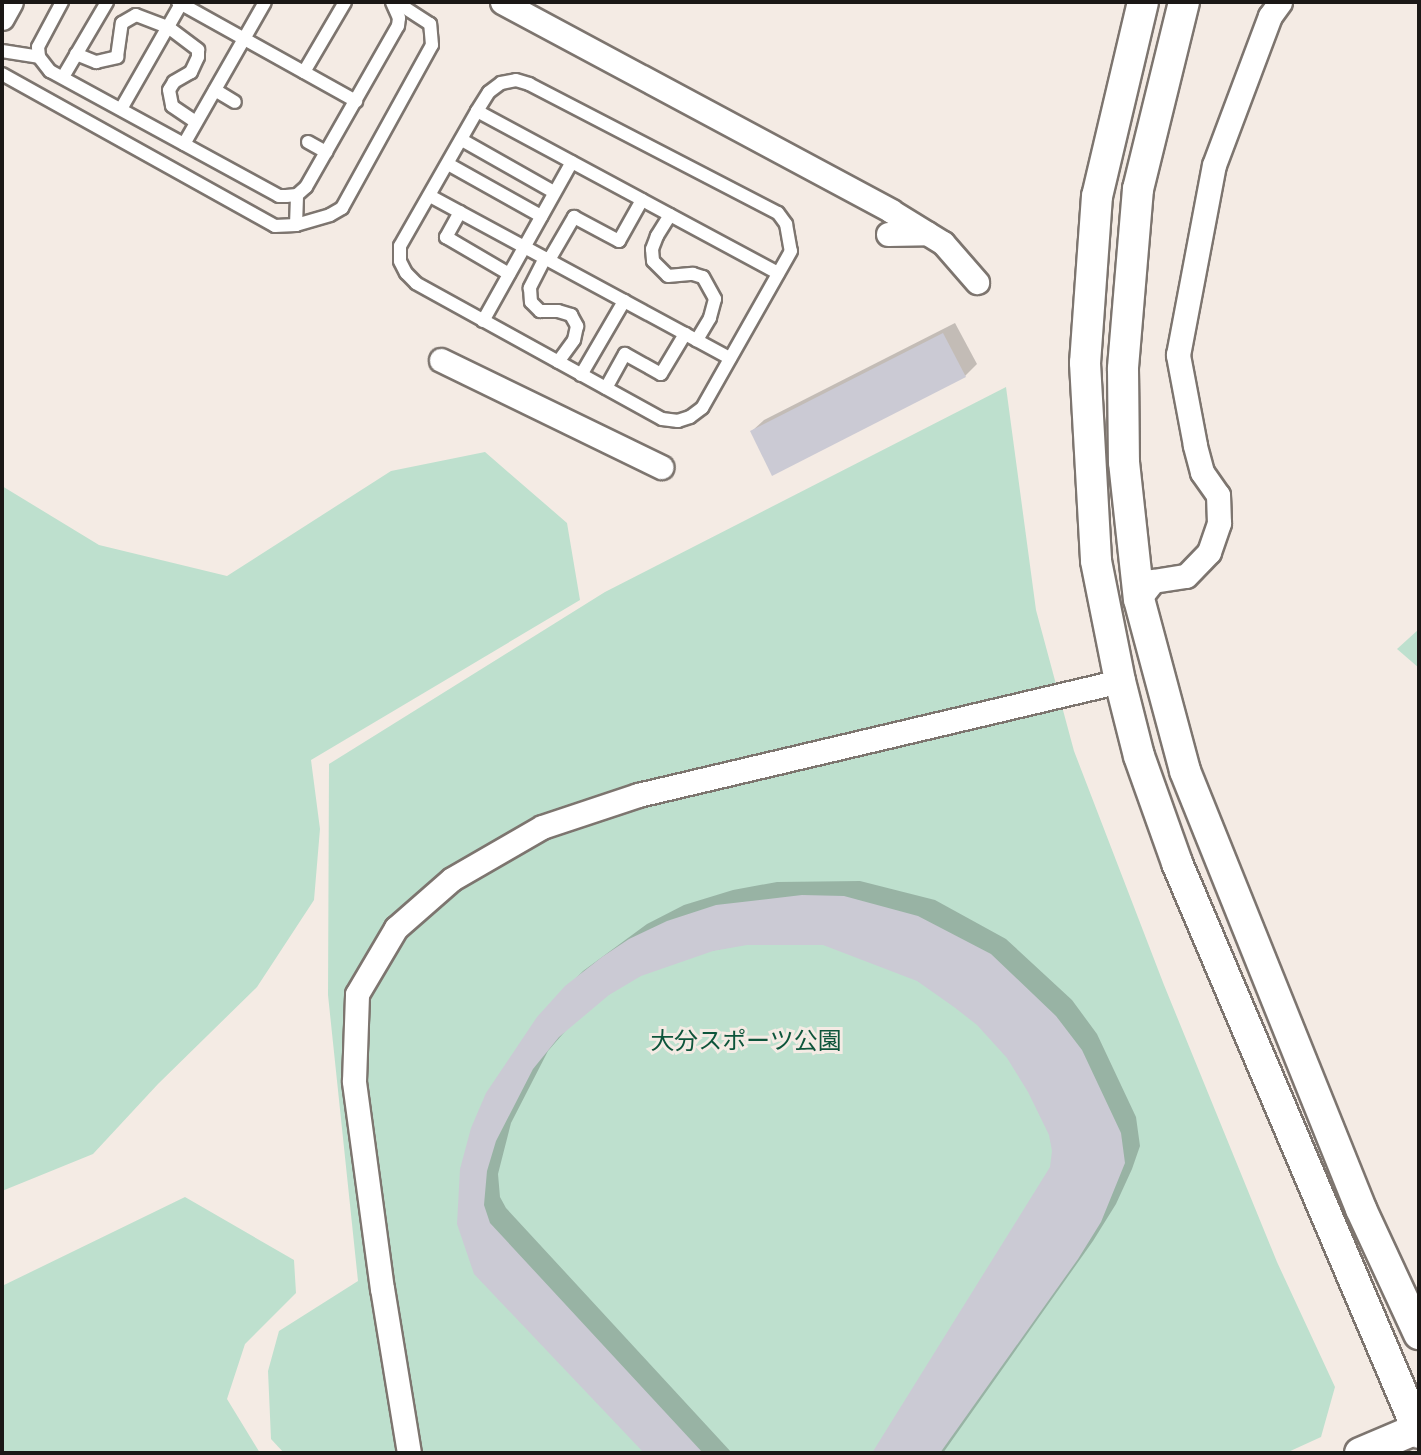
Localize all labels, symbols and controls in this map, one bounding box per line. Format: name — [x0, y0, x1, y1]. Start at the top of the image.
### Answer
park label: 大分スポーツ公園 — [650, 1028, 842, 1056]

